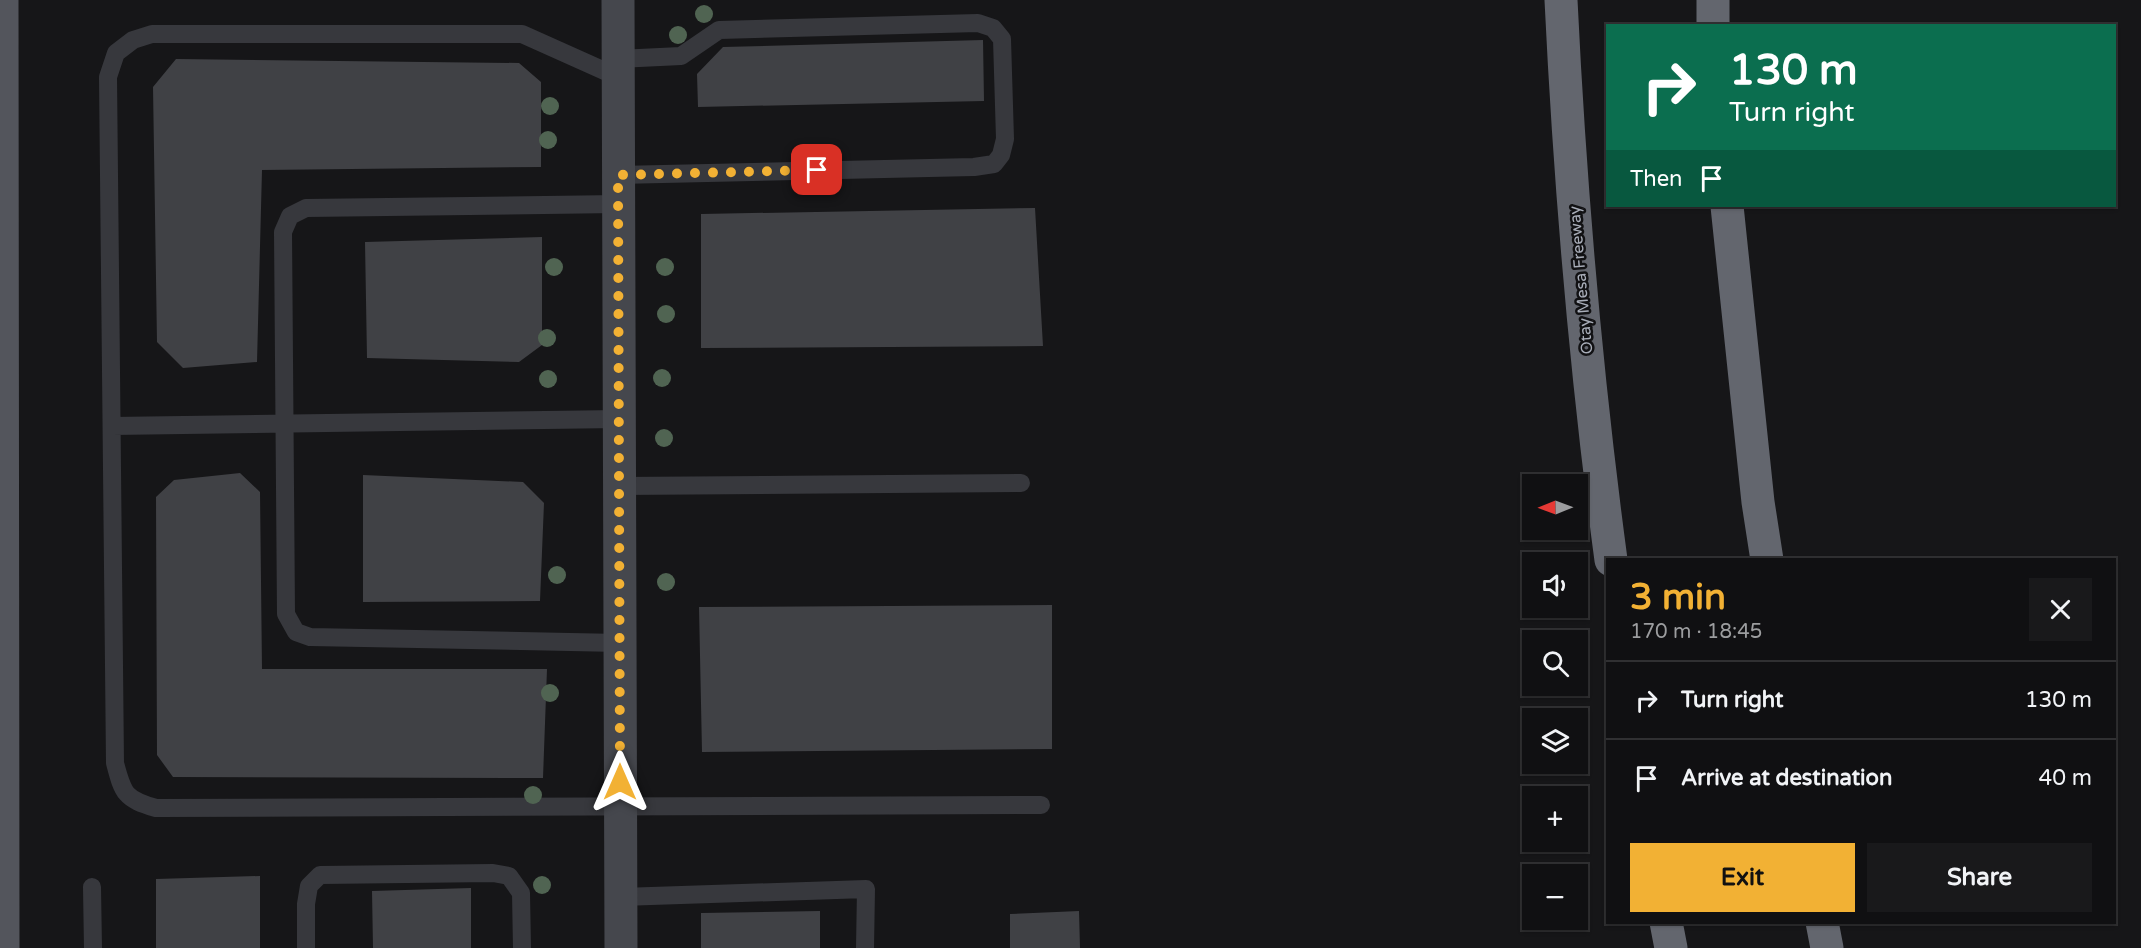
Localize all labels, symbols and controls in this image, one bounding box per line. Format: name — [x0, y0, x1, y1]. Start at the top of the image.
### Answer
text: 130 m — [1729, 45, 1858, 96]
icon: right — [1630, 48, 1708, 126]
text: Turn right — [1729, 96, 1855, 129]
pin — [791, 144, 842, 195]
icon: arrive — [800, 153, 833, 186]
icon: arrive — [1695, 162, 1728, 195]
text: Then — [1630, 166, 1683, 192]
street label: Otay Mesa Freeway — [1565, 204, 1597, 355]
north arrow — [1522, 474, 1588, 540]
map controls — [1522, 474, 1588, 930]
button: sound — [1522, 552, 1588, 618]
text: 3 min — [1630, 576, 1726, 619]
button: close — [2029, 578, 2092, 641]
text: 170 m · 18:45 — [1630, 620, 1762, 644]
button: search — [1522, 630, 1588, 696]
icon: right — [1630, 684, 1663, 717]
text: Turn right — [1681, 687, 1783, 713]
text: 130 m — [2025, 687, 2092, 713]
button: layers — [1522, 708, 1588, 774]
position arrow — [588, 750, 652, 814]
icon: arrive — [1630, 762, 1663, 795]
text: Arrive at destination — [1681, 765, 1892, 791]
text: 40 m — [2038, 765, 2092, 791]
button: + — [1522, 786, 1588, 852]
button: Exit — [1630, 843, 1855, 912]
button: Share — [1867, 843, 2092, 912]
button: − — [1522, 864, 1588, 930]

